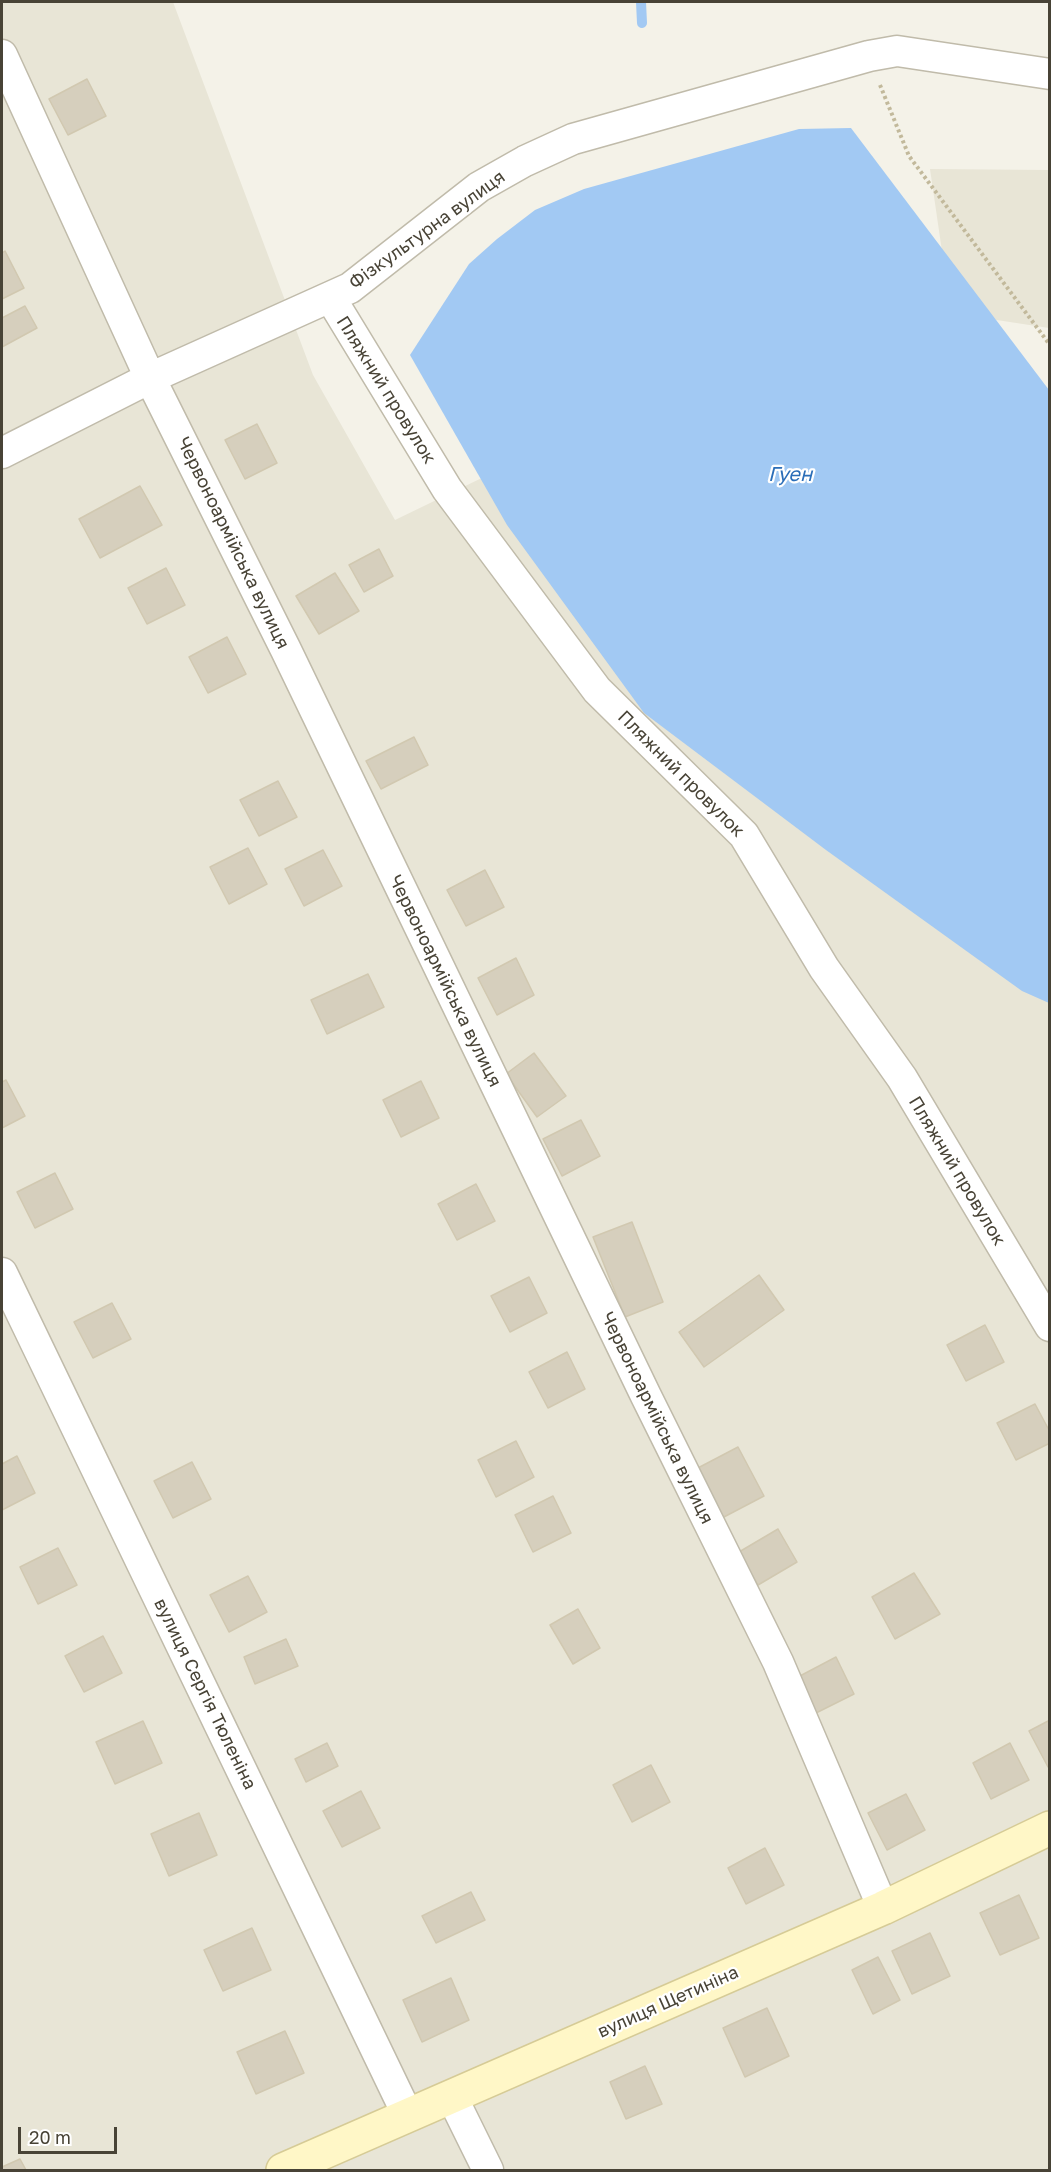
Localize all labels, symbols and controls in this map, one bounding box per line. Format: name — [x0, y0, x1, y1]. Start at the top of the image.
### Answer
street label: Фізкультурна вулиця — [345, 166, 509, 294]
street label: Пляжний провулок — [332, 312, 440, 468]
street label: Червоноармійська вулиця — [172, 434, 294, 652]
water label: Гуен — [768, 463, 812, 487]
street label: Пляжний провулок — [613, 706, 749, 842]
street label: Червоноармійська вулиця — [384, 872, 506, 1090]
street label: Пляжний провулок — [904, 1093, 1010, 1249]
street label: Червоноармійська вулиця — [596, 1309, 718, 1527]
street label: вулиця Сергія Тюленіна — [149, 1595, 261, 1793]
street label: вулиця Щетиніна — [594, 1961, 742, 2043]
scale bar — [21, 2115, 120, 2153]
text: 20 m — [29, 2126, 71, 2148]

